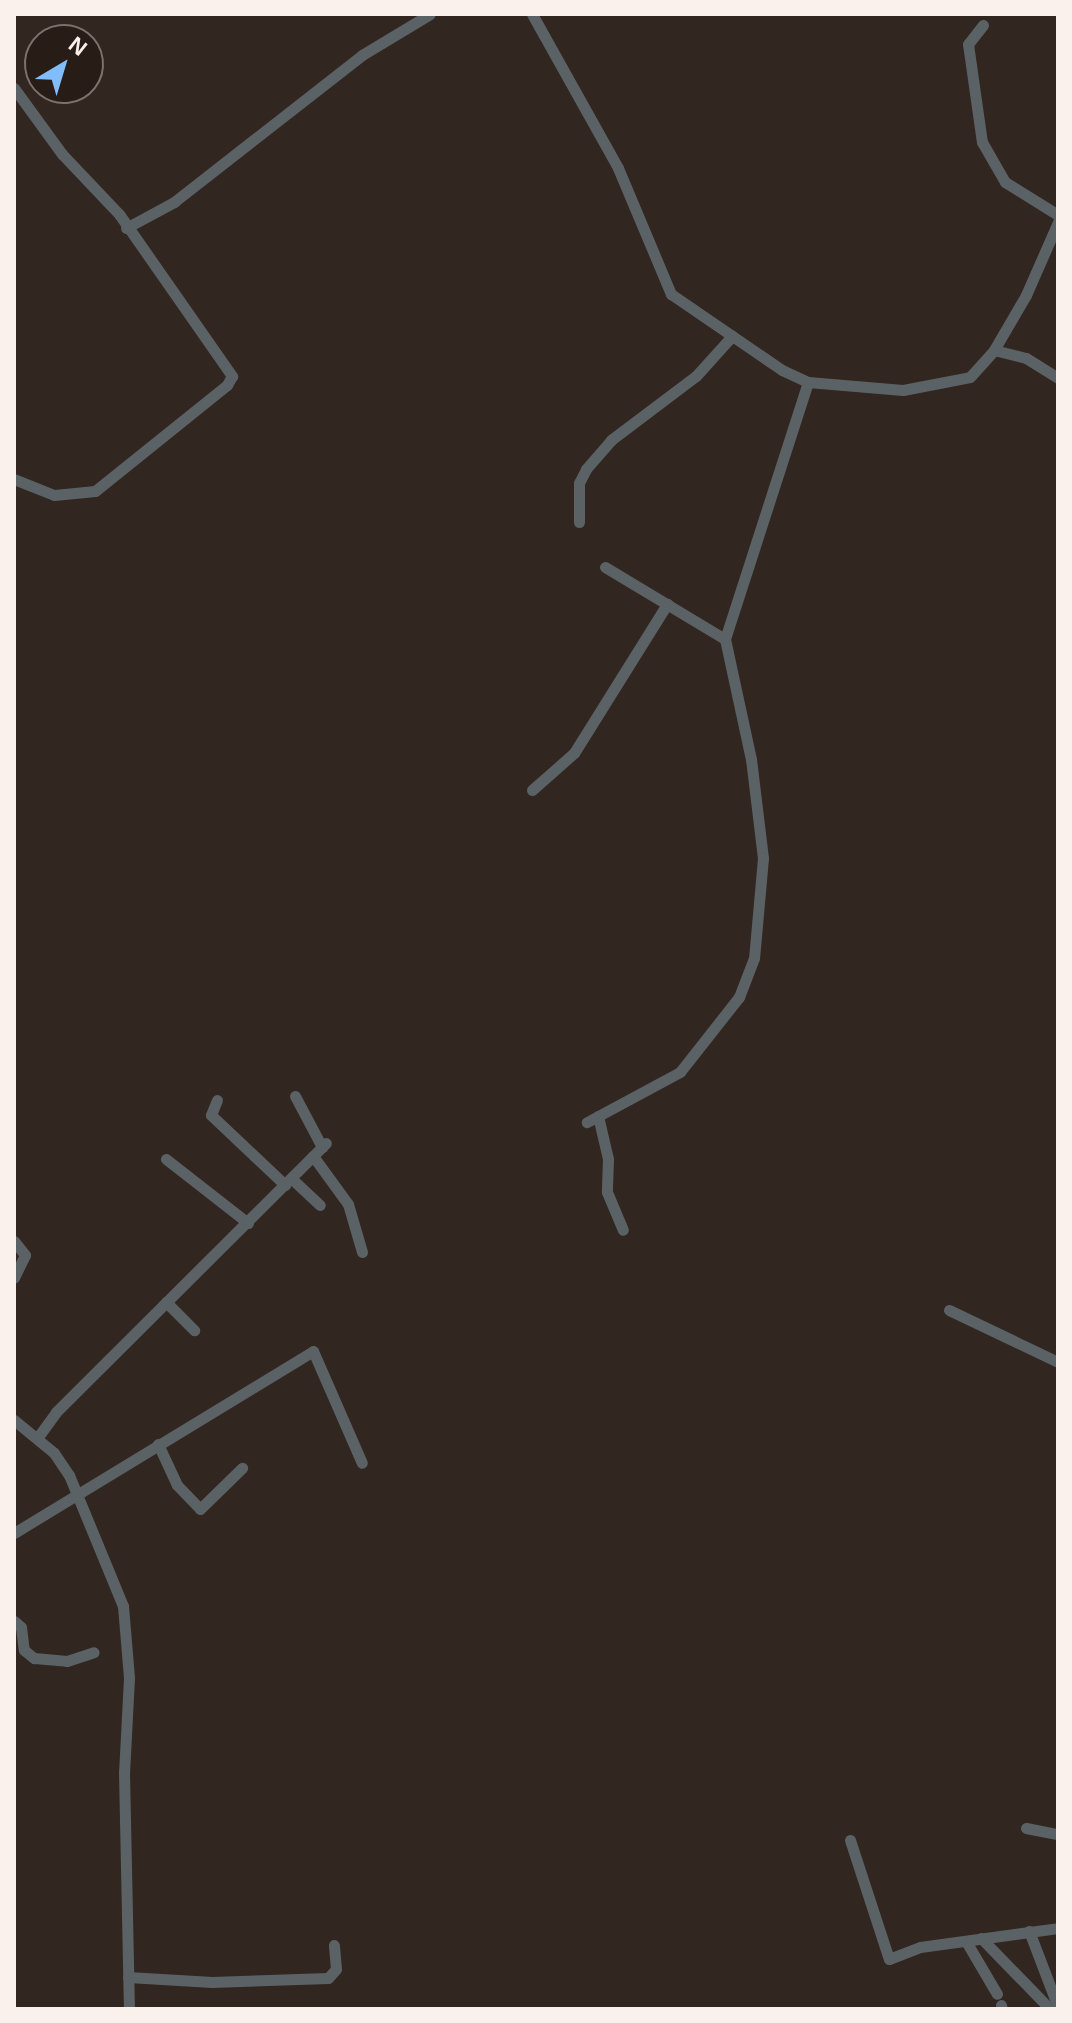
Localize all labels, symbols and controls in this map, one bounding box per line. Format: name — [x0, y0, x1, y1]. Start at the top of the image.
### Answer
north arrow — [24, 24, 104, 104]
text: N — [64, 32, 92, 61]

